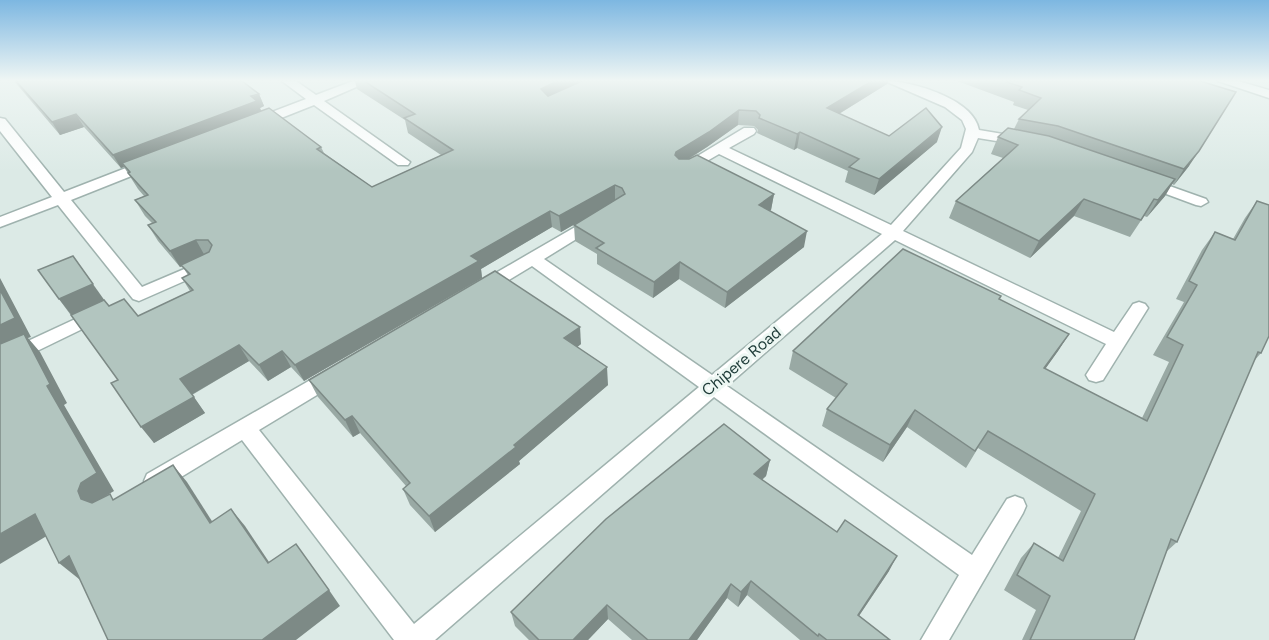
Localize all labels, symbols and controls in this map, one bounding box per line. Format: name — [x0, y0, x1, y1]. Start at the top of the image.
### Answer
street label: Chipere Road — [698, 323, 785, 400]

